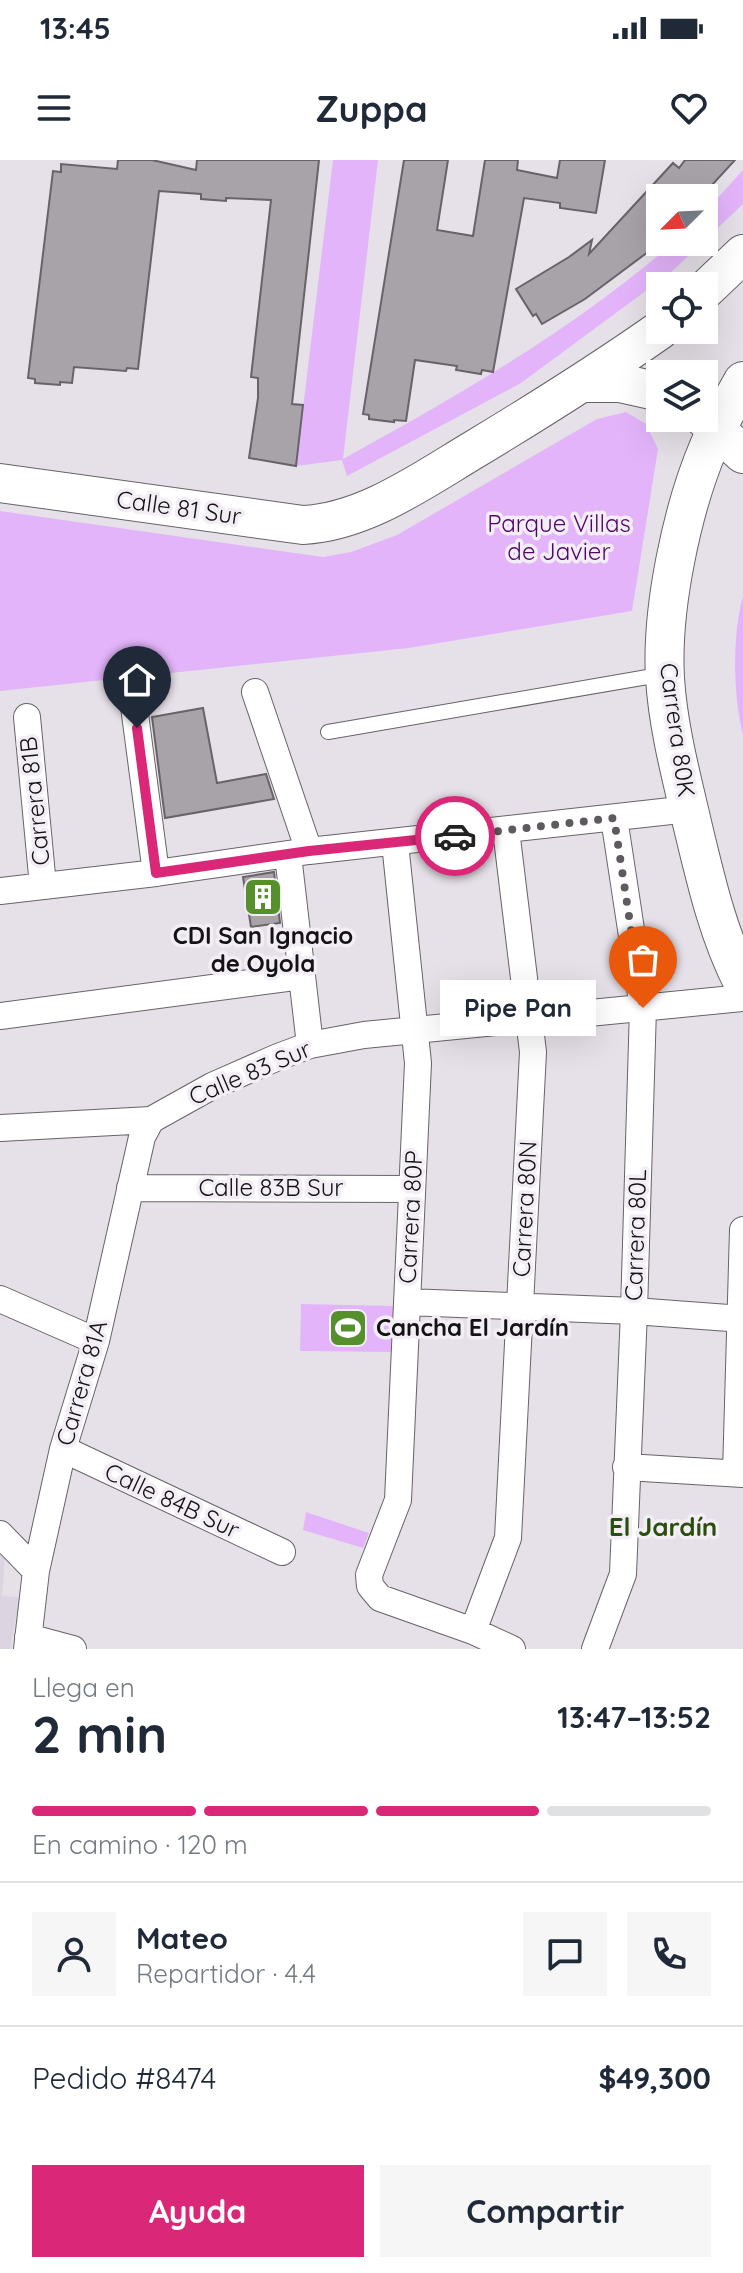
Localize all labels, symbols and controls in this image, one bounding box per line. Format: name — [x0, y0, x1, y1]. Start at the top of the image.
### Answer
text: 13:45 — [40, 9, 111, 47]
icon: menu — [32, 86, 76, 130]
text: Zuppa — [315, 86, 428, 131]
icon: heart — [667, 86, 711, 130]
north arrow — [646, 184, 718, 256]
map controls — [646, 184, 718, 432]
button: locate — [646, 272, 718, 344]
button: layers — [646, 360, 718, 432]
street label: Calle 81 Sur — [115, 483, 244, 531]
park label: Parque Villas de Javier — [487, 508, 631, 566]
pin — [103, 646, 171, 728]
icon: home — [115, 658, 159, 702]
street label: Carrera 80K — [654, 661, 702, 799]
street label: Carrera 81B — [12, 735, 56, 867]
courier — [415, 796, 495, 876]
icon: car — [433, 814, 477, 858]
building icon: CDI San Ignacio de Oyola — [242, 876, 284, 918]
place label: CDI San Ignacio de Oyola — [173, 920, 353, 978]
pin — [609, 926, 677, 1008]
icon: bag — [621, 938, 665, 982]
callout: Pipe Pan — [439, 980, 595, 1036]
text: Pipe Pan — [464, 991, 572, 1024]
street label: Calle 83 Sur — [184, 1033, 315, 1111]
street label: Carrera 80N — [505, 1140, 543, 1278]
street label: Carrera 80P — [392, 1150, 428, 1284]
street label: Carrera 80L — [618, 1168, 652, 1301]
street label: Calle 83B Sur — [198, 1172, 344, 1202]
sports icon: Cancha El Jardín — [327, 1307, 369, 1349]
place label: Cancha El Jardín — [376, 1312, 569, 1342]
street label: Carrera 81A — [49, 1317, 113, 1449]
street label: Calle 84B Sur — [100, 1456, 245, 1544]
district label: El Jardín — [609, 1510, 717, 1543]
text: Llega en — [32, 1671, 135, 1704]
text: 13:47–13:52 — [557, 1698, 711, 1736]
text: 2 min — [32, 1701, 167, 1766]
text: En camino · 120 m — [32, 1828, 248, 1861]
button: person — [32, 1912, 116, 1996]
button: chat — [523, 1912, 607, 1996]
button: phone — [627, 1912, 711, 1996]
text: Mateo — [136, 1919, 228, 1957]
text: Repartidor · 4.4 — [136, 1957, 316, 1990]
text: Pedido #8474 — [32, 2059, 216, 2097]
text: $49,300 — [598, 2059, 711, 2097]
button: Ayuda — [32, 2165, 364, 2257]
button: Compartir — [380, 2165, 711, 2257]

